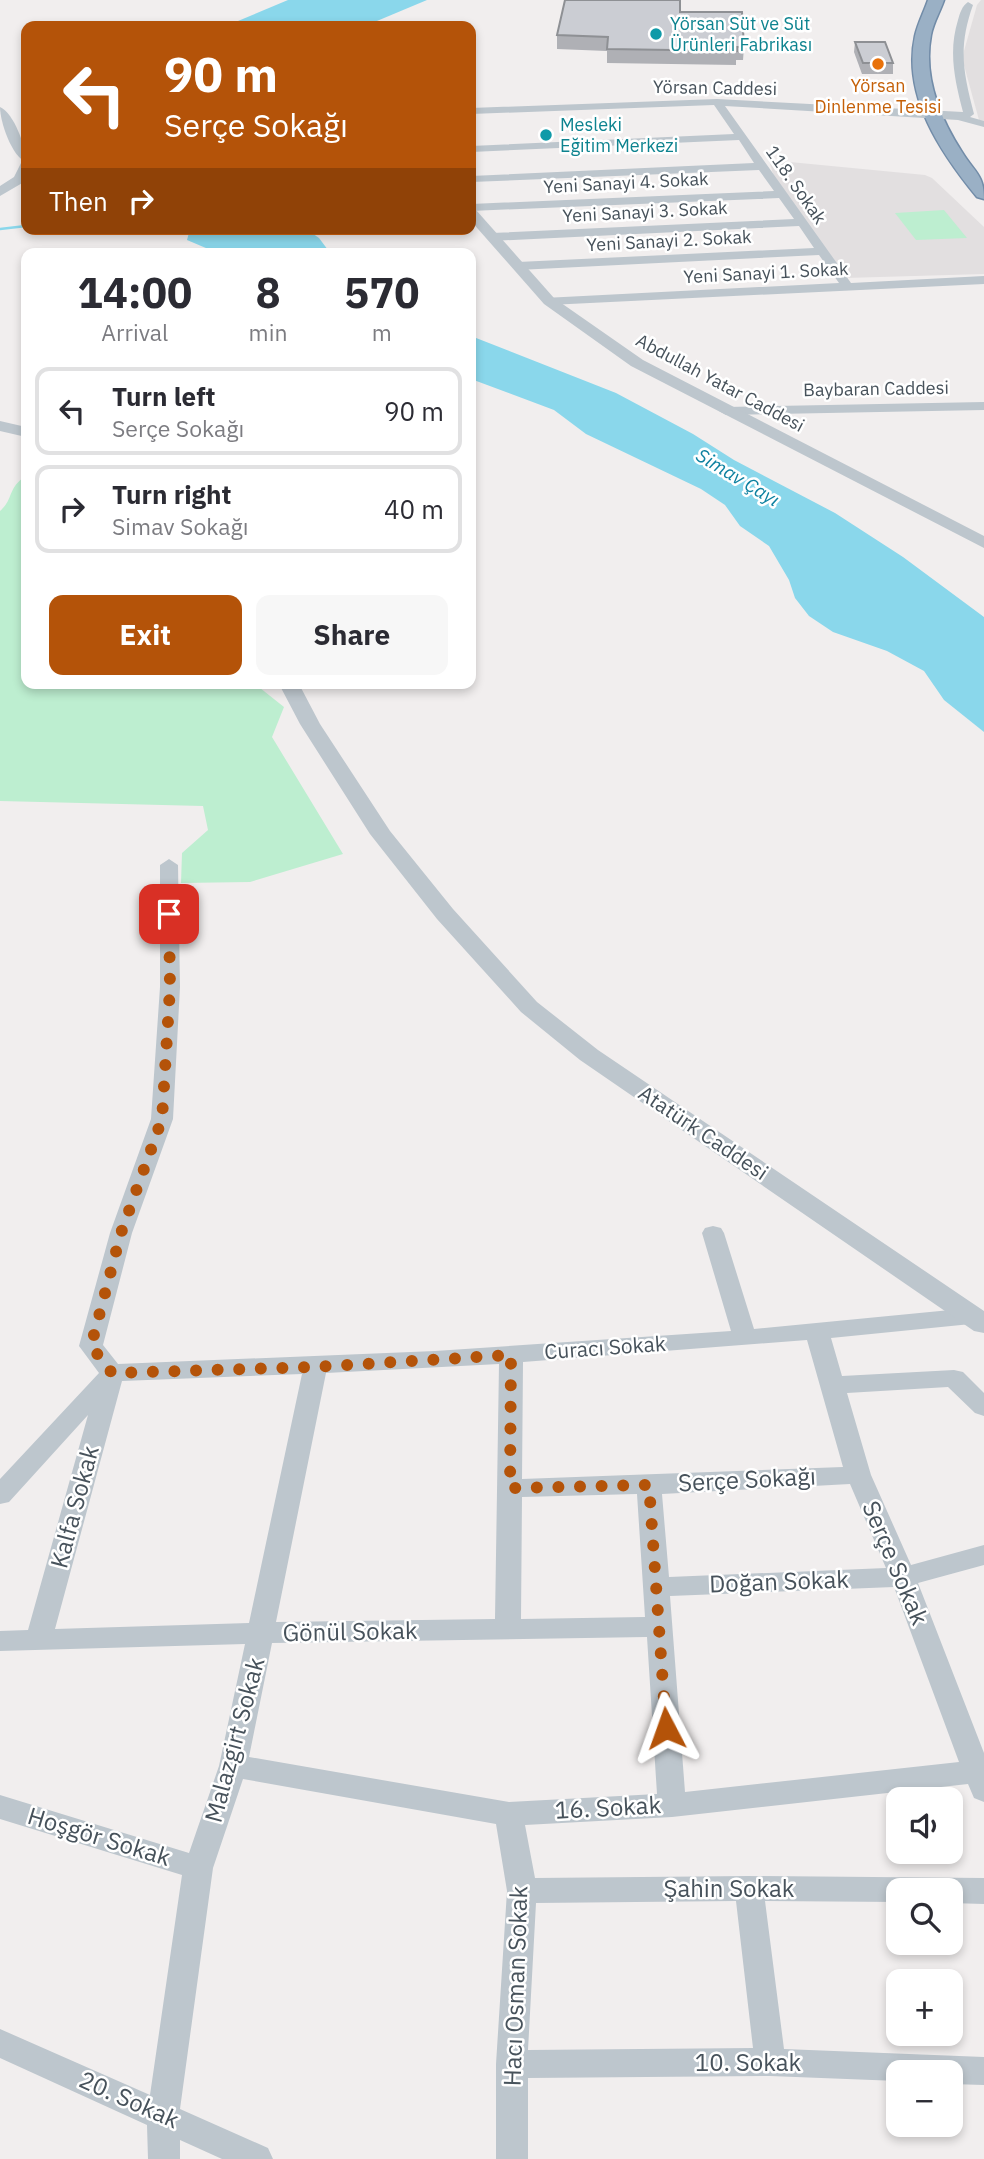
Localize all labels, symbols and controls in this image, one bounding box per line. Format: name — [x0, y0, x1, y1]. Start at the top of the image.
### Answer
place label: Yörsan Süt ve Süt Ürünleri Fabrikası — [670, 12, 812, 56]
marker: Yörsan Süt ve Süt Ürünleri Fabrikası — [648, 26, 664, 42]
text: 90 m — [164, 42, 278, 105]
icon: left — [49, 49, 140, 140]
marker: Yörsan Dinlenme Tesisi — [870, 56, 886, 72]
place label: Yörsan Dinlenme Tesisi — [814, 74, 942, 118]
street label: Yörsan Caddesi — [653, 75, 777, 100]
text: Serçe Sokağı — [164, 104, 348, 146]
place label: Mesleki Eğitim Merkezi — [560, 113, 678, 157]
marker: Mesleki Eğitim Merkezi — [538, 127, 554, 143]
street label: 118. Sokak — [761, 141, 832, 229]
street label: Yeni Sanayi 4. Sokak — [543, 167, 710, 198]
icon: right — [122, 182, 160, 220]
text: Then — [49, 184, 108, 218]
street label: Yeni Sanayi 3. Sokak — [562, 196, 729, 227]
street label: Yeni Sanayi 2. Sokak — [586, 225, 753, 256]
street label: Yeni Sanayi 1. Sokak — [683, 257, 850, 288]
text: 14:00 — [77, 265, 192, 320]
text: 8 — [255, 265, 281, 320]
text: 570 — [344, 265, 420, 320]
text: Arrival — [101, 317, 168, 347]
text: min — [249, 317, 287, 347]
text: m — [372, 317, 392, 347]
street label: Abdullah Yatar Caddesi — [632, 328, 808, 437]
street label: Baybaran Caddesi — [803, 376, 949, 401]
text: Turn left — [112, 379, 215, 413]
icon: left — [53, 392, 91, 430]
text: 90 m — [384, 394, 444, 428]
text: Serçe Sokağı — [112, 413, 244, 443]
water label: Simav Çayı — [692, 443, 784, 511]
text: Turn right — [112, 477, 231, 511]
icon: right — [53, 490, 91, 528]
text: 40 m — [384, 492, 444, 526]
text: Simav Sokağı — [112, 511, 249, 541]
button: Exit — [49, 595, 242, 675]
button: Share — [256, 595, 448, 675]
pin — [139, 884, 199, 944]
icon: arrive — [150, 895, 188, 933]
street label: Atatürk Caddesi — [633, 1078, 774, 1186]
street label: Curacı Sokak — [543, 1329, 667, 1365]
street label: Kalfa Sokak — [42, 1441, 106, 1572]
street label: Serçe Sokağı — [677, 1459, 817, 1499]
street label: Serçe Sokak — [855, 1496, 937, 1630]
street label: Doğan Sokak — [709, 1563, 850, 1599]
street label: Gönül Sokak — [282, 1614, 418, 1648]
street label: Malazgirt Sokak — [197, 1653, 272, 1826]
position arrow — [629, 1691, 703, 1765]
map controls — [886, 1787, 963, 2137]
button: sound — [886, 1787, 963, 1864]
street label: 16. Sokak — [554, 1788, 662, 1826]
street label: Hoşgör Sokak — [24, 1799, 175, 1873]
street label: Şahin Sokak — [663, 1872, 795, 1904]
button: search — [886, 1878, 963, 1955]
street label: Hacı Osman Sokak — [496, 1885, 535, 2087]
button: + — [886, 1969, 963, 2046]
street label: 10. Sokak — [695, 2046, 802, 2078]
button: − — [886, 2060, 963, 2137]
street label: 20. Sokak — [74, 2063, 185, 2135]

